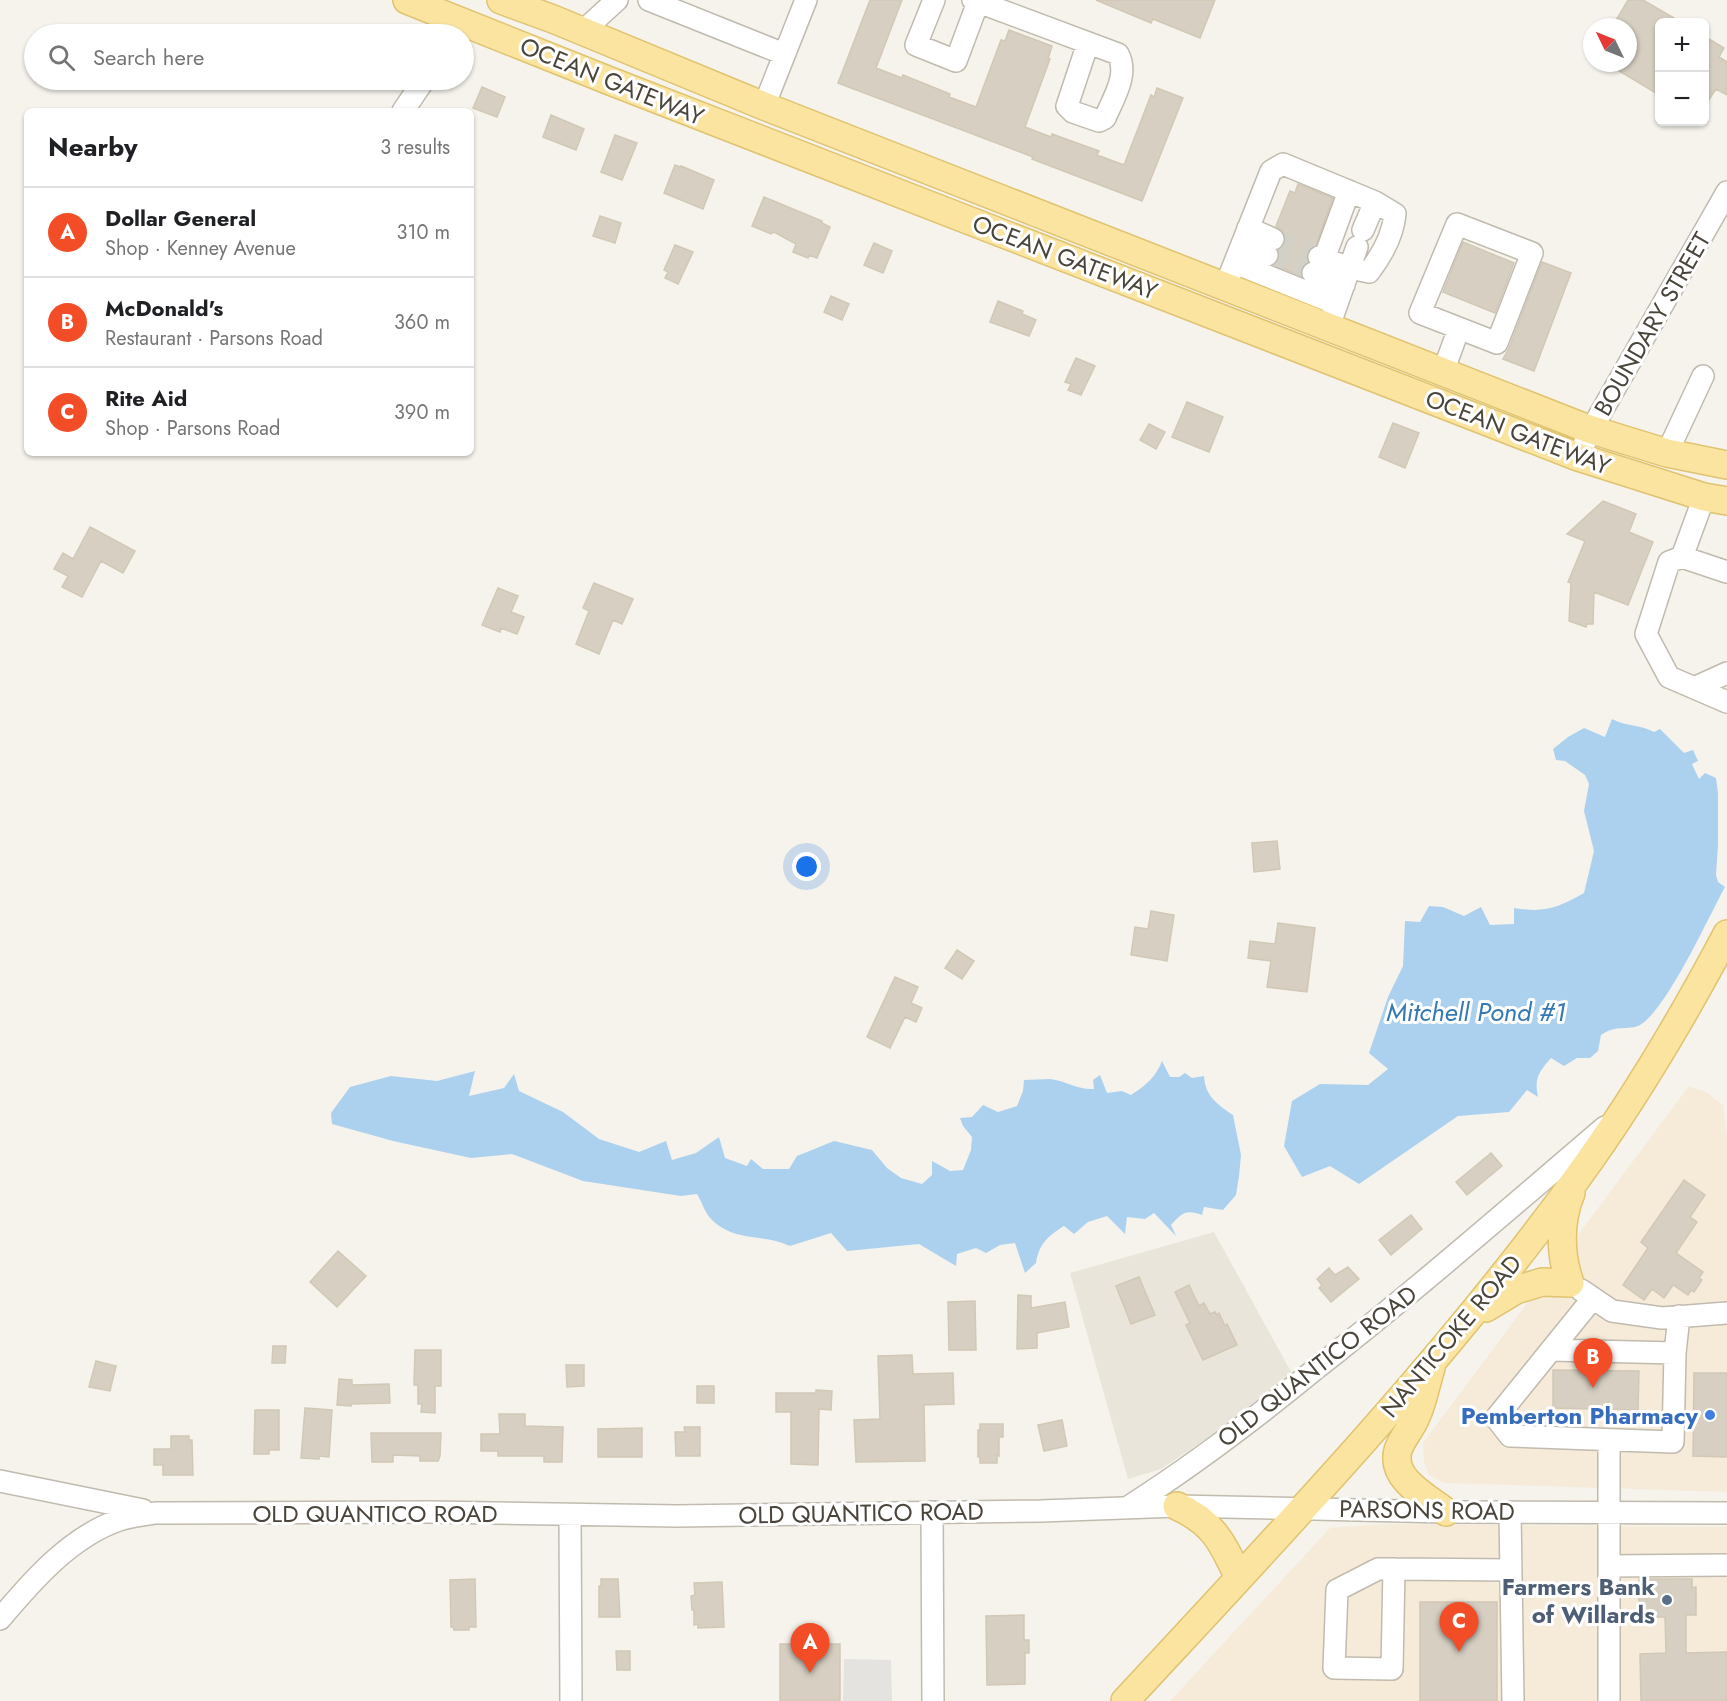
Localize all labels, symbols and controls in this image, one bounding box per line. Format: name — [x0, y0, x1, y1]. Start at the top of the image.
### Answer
north arrow — [1583, 18, 1637, 72]
map controls — [1655, 18, 1709, 126]
button: + — [1655, 18, 1709, 72]
search box — [24, 24, 474, 90]
street label: OCEAN GATEWAY — [515, 28, 710, 134]
icon: search — [45, 41, 78, 74]
text: Search here — [93, 41, 204, 73]
button: − — [1655, 72, 1709, 126]
text: Nearby — [48, 128, 137, 166]
text: 3 results — [380, 133, 450, 162]
text: Dollar General — [105, 202, 256, 234]
street label: OCEAN GATEWAY — [967, 206, 1163, 309]
text: A — [60, 218, 75, 247]
text: 310 m — [396, 218, 450, 247]
street label: BOUNDARY STREET — [1585, 226, 1719, 422]
text: Shop · Kenney Avenue — [105, 234, 296, 263]
text: McDonald's — [105, 292, 223, 324]
text: B — [61, 308, 74, 337]
text: 360 m — [394, 308, 450, 337]
text: Restaurant · Parsons Road — [105, 324, 323, 353]
street label: OCEAN GATEWAY — [1420, 381, 1616, 484]
text: Rite Aid — [105, 382, 187, 414]
text: C — [60, 398, 75, 427]
text: 390 m — [394, 398, 450, 427]
text: Shop · Parsons Road — [105, 414, 280, 443]
your location — [792, 852, 821, 881]
water label: Mitchell Pond #1 — [1386, 993, 1566, 1031]
street label: NANTICOKE ROAD — [1372, 1247, 1530, 1425]
street label: OLD QUANTICO ROAD — [1210, 1277, 1424, 1455]
pin: B — [1574, 1338, 1612, 1388]
place label: Pemberton Pharmacy — [1461, 1398, 1698, 1433]
marker: Pemberton Pharmacy — [1703, 1408, 1717, 1422]
street label: PARSONS ROAD — [1339, 1491, 1515, 1529]
street label: OLD QUANTICO ROAD — [738, 1493, 984, 1533]
street label: OLD QUANTICO ROAD — [252, 1496, 498, 1531]
place label: Farmers Bank of Willards — [1502, 1569, 1655, 1632]
marker: Farmers Bank of Willards — [1660, 1593, 1674, 1607]
pin: C — [1440, 1602, 1478, 1652]
pin: A — [790, 1624, 830, 1673]

